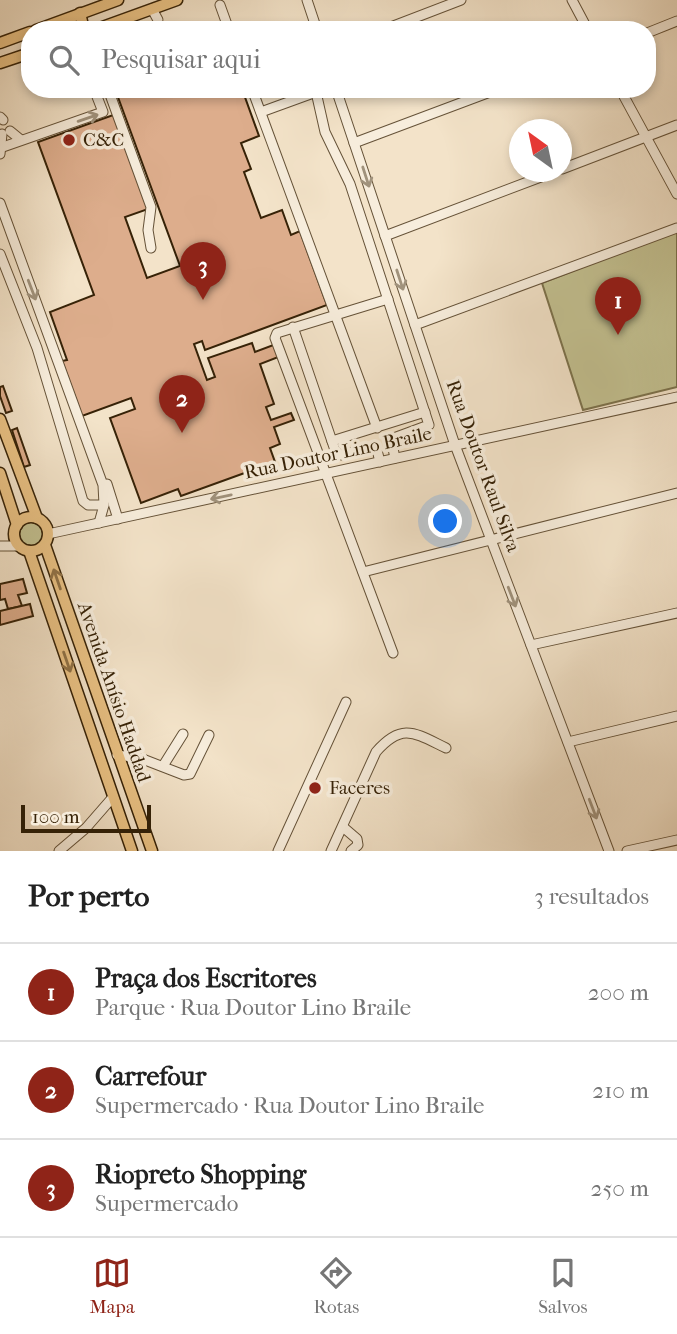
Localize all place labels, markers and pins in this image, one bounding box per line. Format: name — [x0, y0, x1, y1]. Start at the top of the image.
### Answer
place label: C&C — [83, 129, 124, 151]
marker: C&C — [61, 132, 77, 148]
pin: 3 — [180, 242, 226, 300]
pin: 1 — [595, 277, 641, 335]
pin: 2 — [159, 375, 205, 433]
place label: Faceres — [329, 777, 390, 799]
marker: Faceres — [307, 780, 323, 796]

